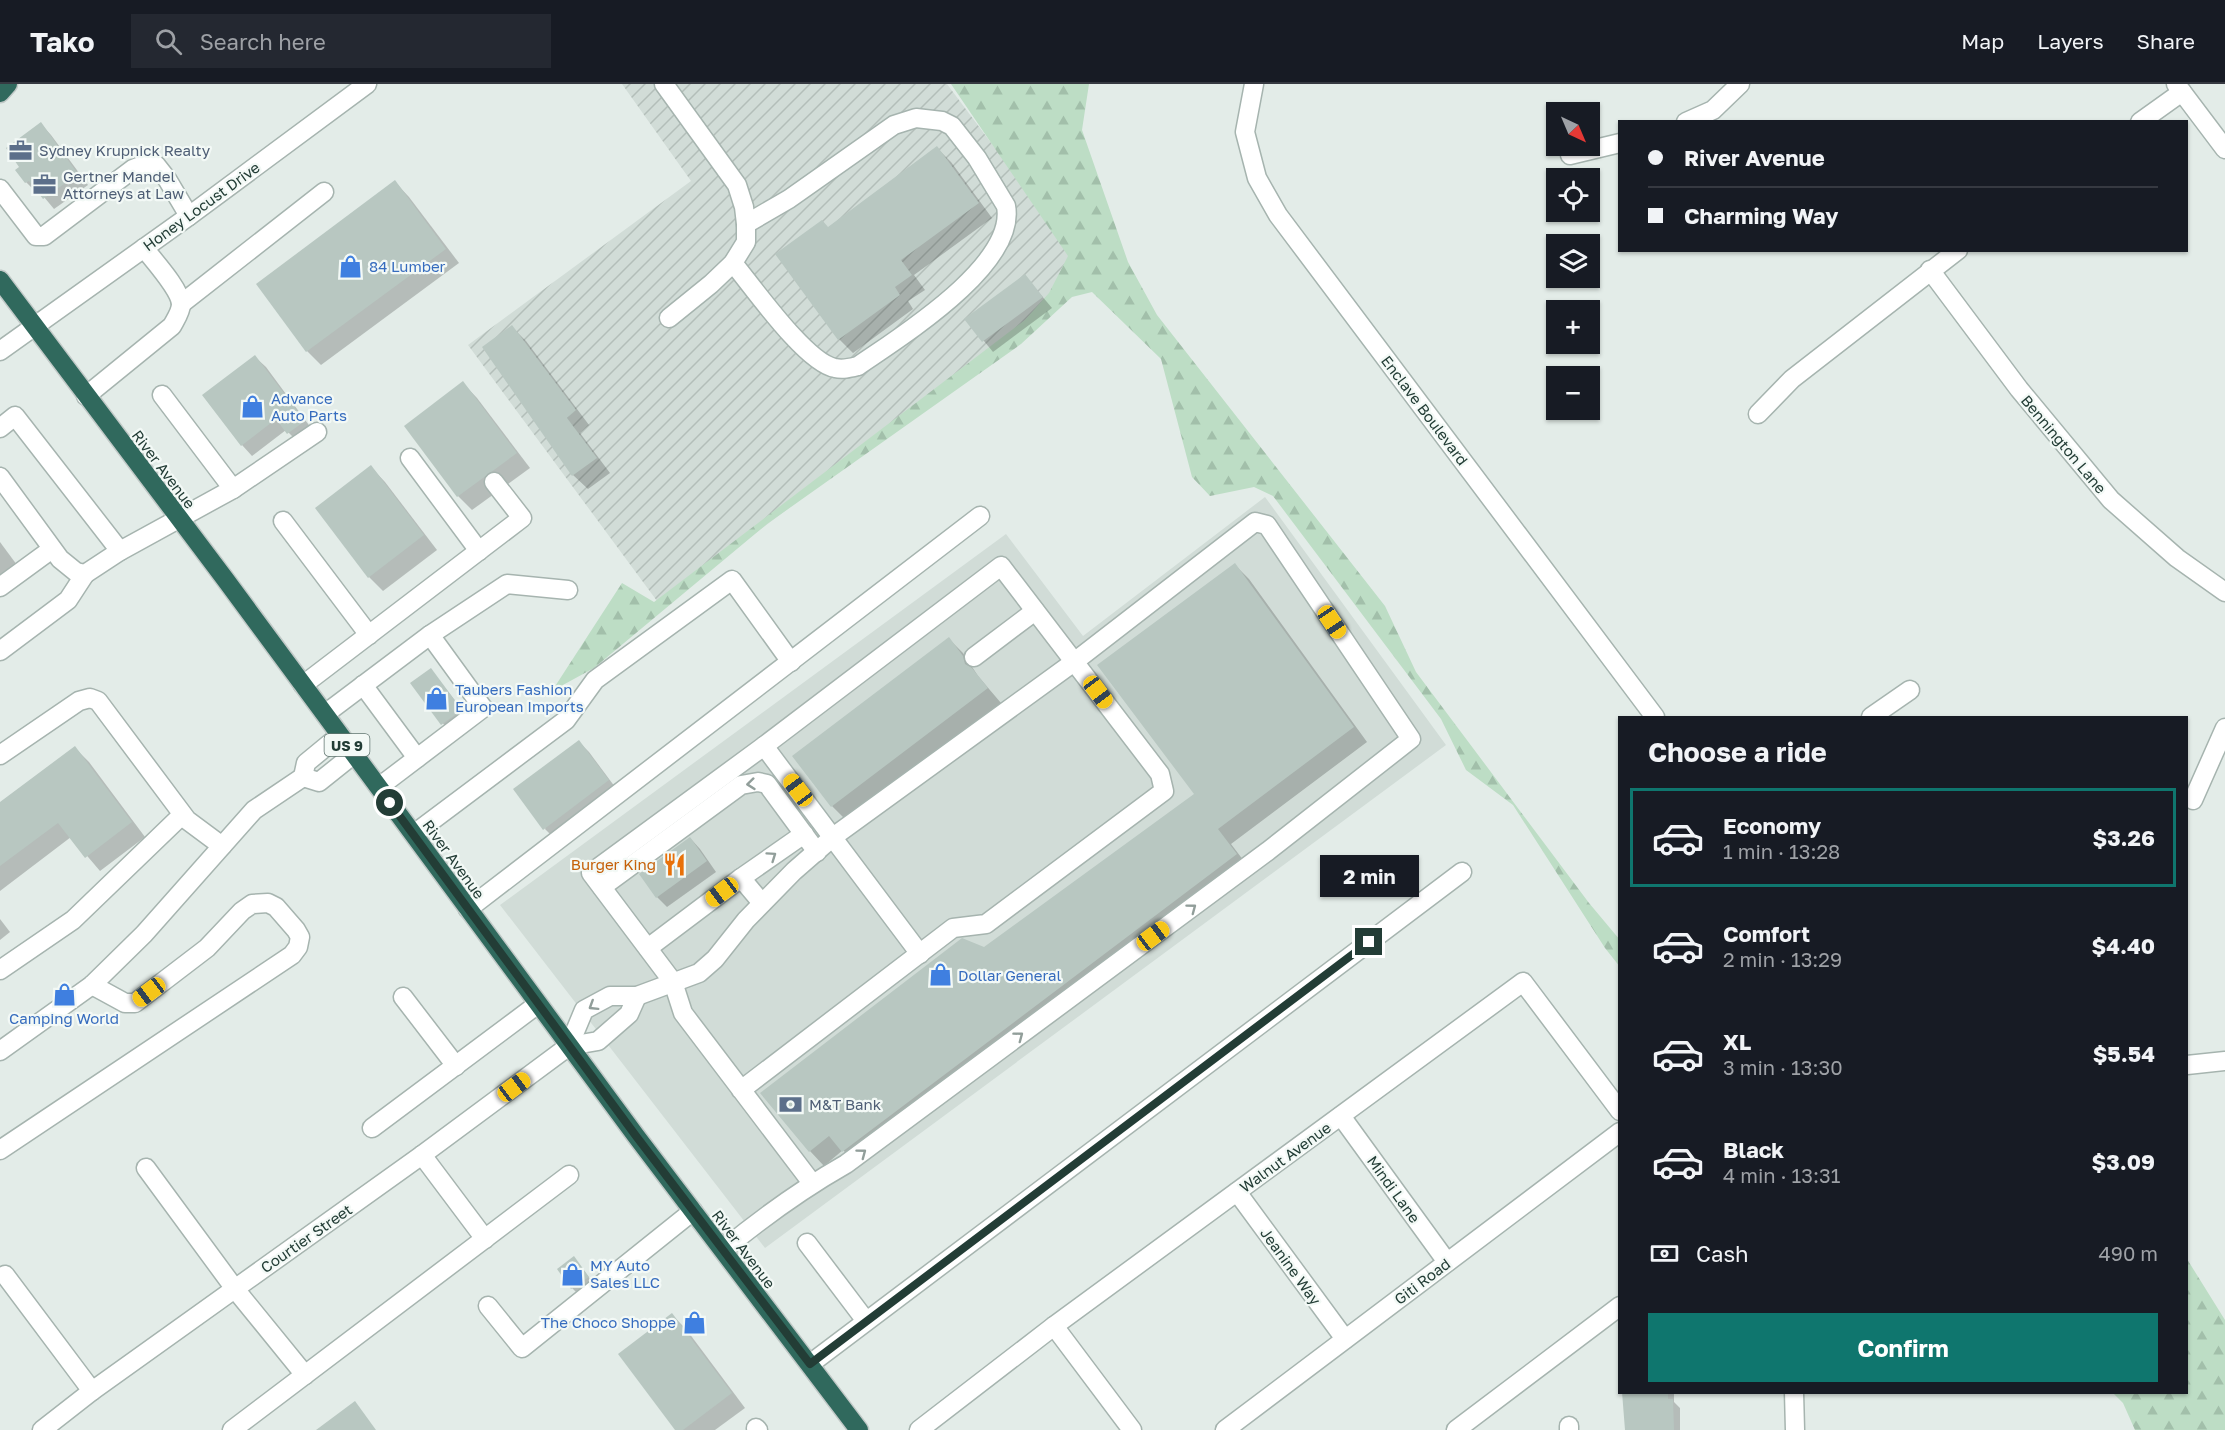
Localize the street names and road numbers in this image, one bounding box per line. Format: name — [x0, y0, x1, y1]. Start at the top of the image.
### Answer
street label: Honey Locust Drive — [139, 157, 263, 254]
street label: Enclave Boulevard — [1378, 352, 1472, 468]
street label: Bennington Lane — [2018, 391, 2111, 497]
street label: River Avenue — [129, 426, 200, 512]
road number: US 9 — [324, 734, 370, 756]
street label: River Avenue — [419, 816, 489, 902]
street label: Walnut Avenue — [1236, 1118, 1334, 1196]
street label: Mindi Lane — [1364, 1152, 1424, 1226]
street label: Courtier Street — [257, 1200, 355, 1276]
street label: River Avenue — [709, 1206, 780, 1292]
street label: Jeanine Way — [1257, 1224, 1325, 1309]
street label: Giti Road — [1391, 1254, 1453, 1308]

